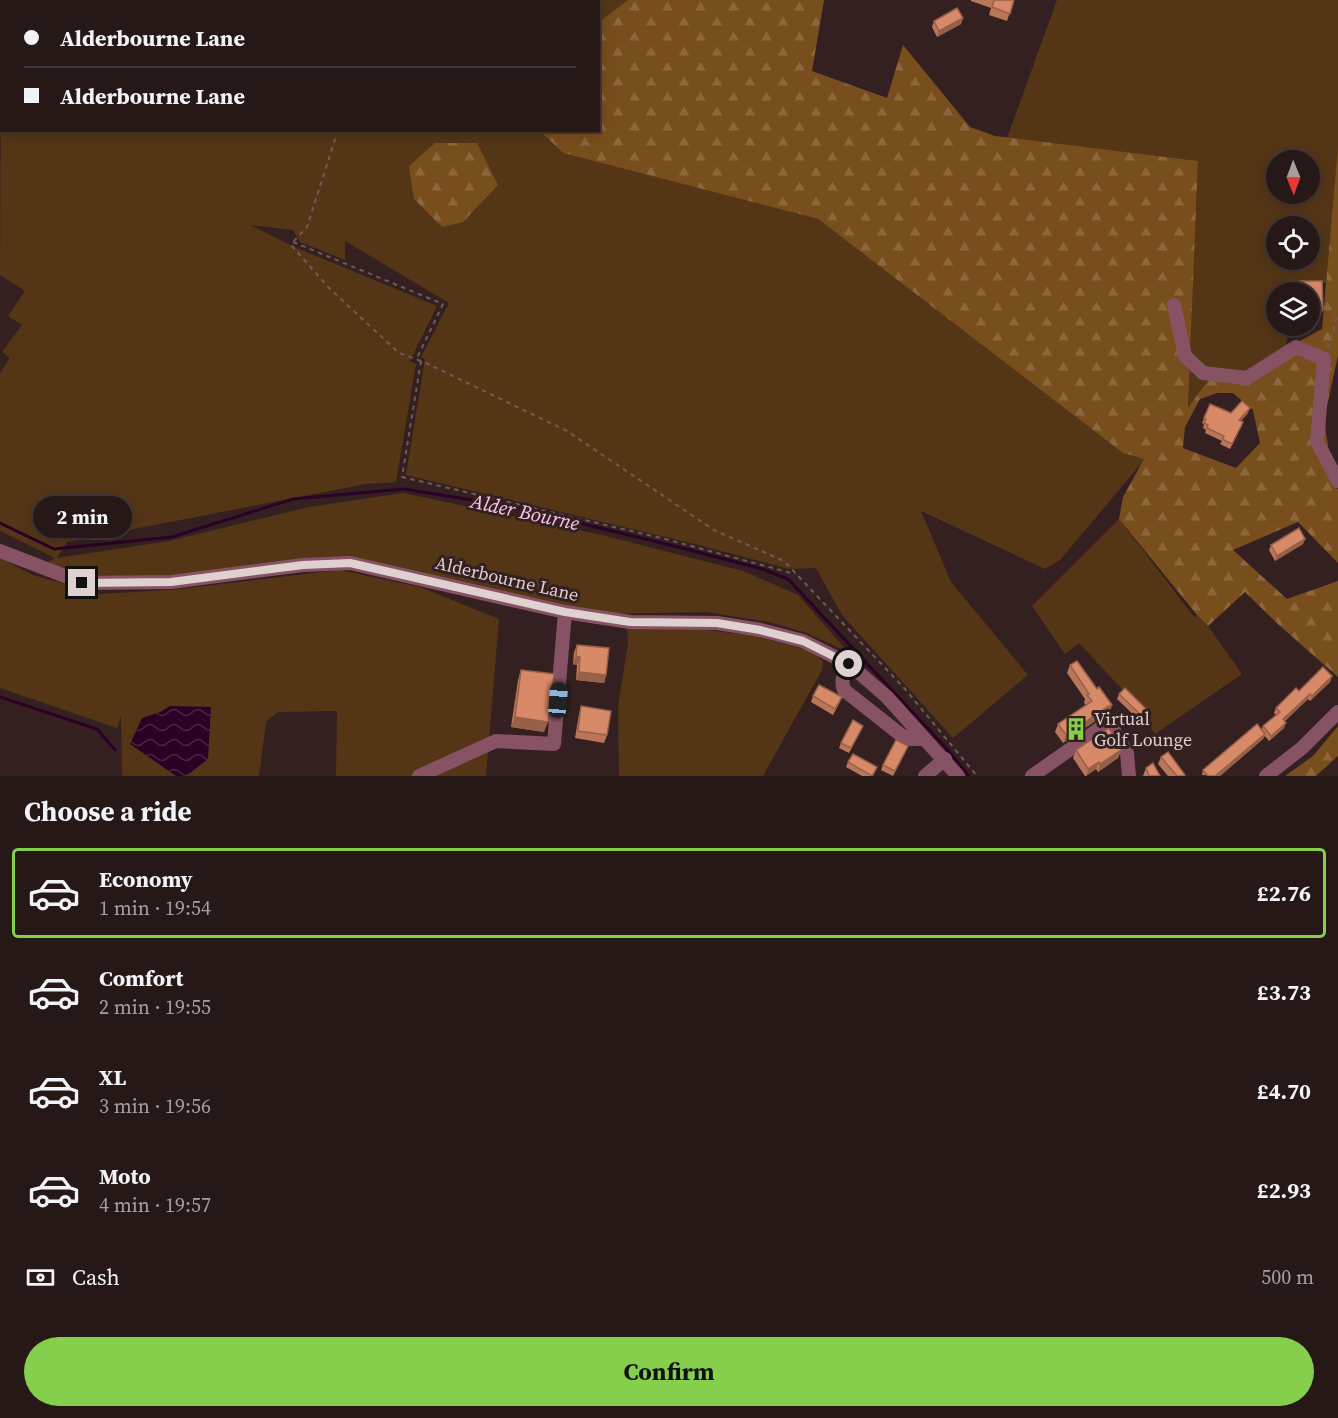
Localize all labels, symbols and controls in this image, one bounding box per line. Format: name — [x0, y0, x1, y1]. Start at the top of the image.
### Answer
text: Alderbourne Lane — [60, 23, 245, 53]
text: Alderbourne Lane — [60, 81, 245, 111]
north arrow — [1266, 150, 1320, 204]
map controls — [1266, 150, 1320, 336]
button: locate — [1266, 216, 1320, 270]
button: layers — [1266, 282, 1320, 336]
water label: Alder Bourne — [467, 487, 582, 537]
callout: 2 min — [32, 496, 132, 538]
text: 2 min — [57, 503, 108, 531]
street label: Alderbourne Lane — [433, 550, 581, 607]
route end — [68, 569, 95, 596]
route start — [835, 650, 862, 677]
car — [547, 681, 569, 719]
place label: Virtual Golf Lounge — [1094, 706, 1192, 752]
building icon: Virtual Golf Lounge — [1063, 716, 1089, 742]
text: Choose a ride — [24, 793, 192, 830]
text: Economy — [99, 864, 193, 894]
icon: car — [27, 866, 81, 920]
text: £2.76 — [1257, 878, 1311, 908]
text: 1 min · 19:54 — [99, 894, 211, 922]
text: Comfort — [99, 963, 183, 993]
icon: car — [27, 965, 81, 1019]
text: £3.73 — [1257, 977, 1311, 1007]
text: 2 min · 19:55 — [99, 993, 211, 1021]
text: XL — [99, 1062, 126, 1092]
icon: car — [27, 1064, 81, 1118]
text: £4.70 — [1257, 1076, 1311, 1106]
text: 3 min · 19:56 — [99, 1092, 211, 1120]
text: Moto — [99, 1161, 151, 1191]
icon: car — [27, 1163, 81, 1217]
text: £2.93 — [1257, 1175, 1311, 1205]
text: 4 min · 19:57 — [99, 1191, 211, 1219]
icon: cash — [24, 1261, 57, 1294]
text: Cash — [72, 1262, 120, 1292]
text: 500 m — [1261, 1263, 1314, 1291]
button: Confirm — [24, 1337, 1314, 1406]

